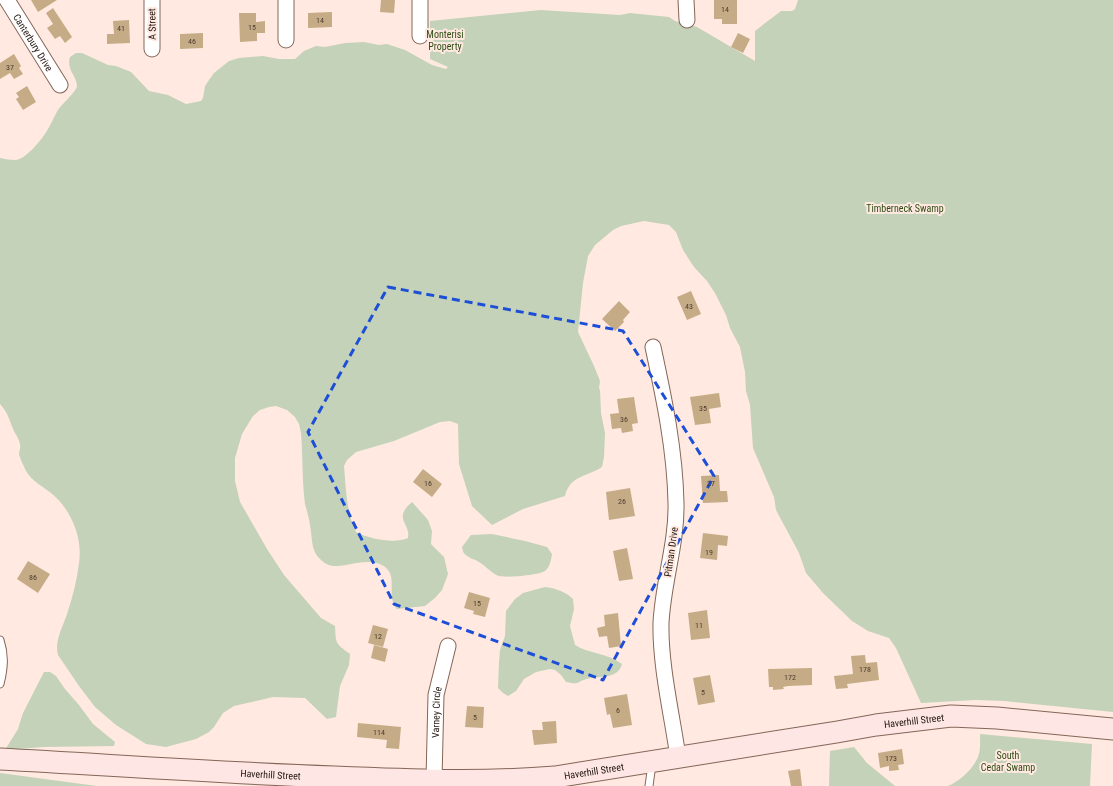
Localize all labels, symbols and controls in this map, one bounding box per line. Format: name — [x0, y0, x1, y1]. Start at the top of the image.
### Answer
house number: 14 — [721, 5, 729, 14]
street label: A Street — [146, 8, 158, 40]
street label: Canterbury Drive — [11, 12, 56, 73]
house number: 14 — [316, 16, 324, 25]
house number: 15 — [248, 23, 256, 32]
house number: 41 — [117, 24, 125, 33]
park label: Monterisi Property — [426, 29, 464, 52]
house number: 46 — [188, 37, 196, 46]
house number: 37 — [6, 63, 14, 72]
park label: Timberneck Swamp — [866, 203, 944, 214]
house number: 43 — [685, 302, 693, 311]
house number: 35 — [699, 404, 707, 413]
house number: 36 — [620, 415, 628, 424]
house number: 16 — [424, 479, 432, 488]
house number: 27 — [707, 479, 715, 488]
house number: 26 — [618, 497, 626, 506]
street label: Pitman Drive — [662, 526, 680, 578]
house number: 19 — [705, 548, 713, 557]
house number: 86 — [29, 573, 37, 582]
house number: 15 — [473, 599, 481, 608]
house number: 11 — [695, 621, 703, 630]
house number: 12 — [374, 632, 382, 641]
house number: 178 — [859, 665, 871, 674]
house number: 172 — [784, 673, 796, 682]
street label: Varney Circle — [429, 685, 444, 738]
house number: 5 — [701, 688, 705, 697]
house number: 6 — [616, 706, 620, 715]
street label: Haverhill Street — [883, 711, 945, 730]
house number: 5 — [473, 713, 477, 722]
house number: 114 — [373, 728, 385, 737]
park label: South Cedar Swamp — [981, 750, 1035, 773]
house number: 173 — [885, 754, 897, 763]
street label: Haverhill Street — [563, 761, 625, 781]
street label: Haverhill Street — [240, 767, 301, 781]

